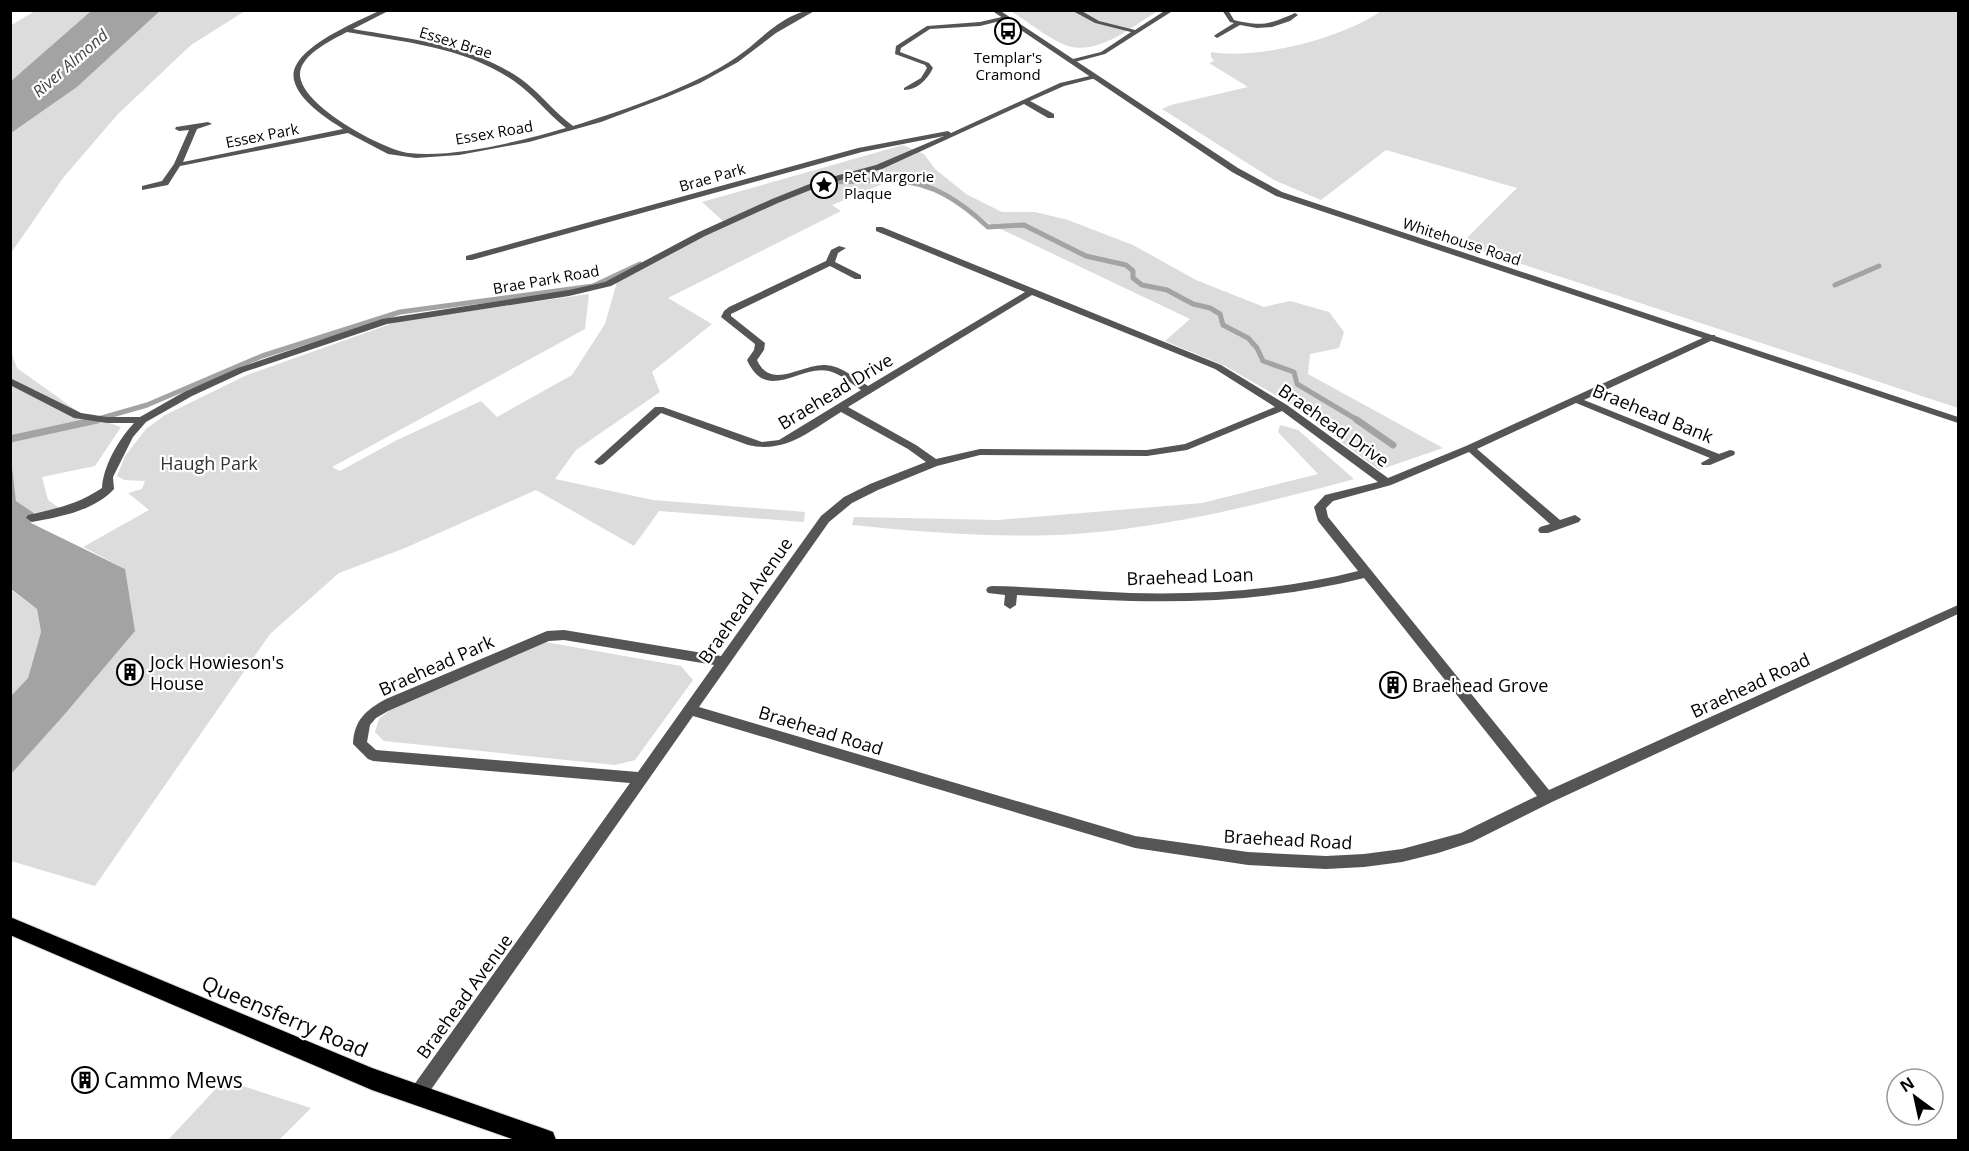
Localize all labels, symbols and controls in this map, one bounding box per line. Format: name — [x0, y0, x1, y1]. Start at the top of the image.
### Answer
bus stop icon: Templar's Cramond — [993, 16, 1023, 46]
street label: Essex Brae — [417, 21, 495, 63]
water label: River Almond — [28, 24, 113, 102]
place label: Templar's Cramond — [974, 47, 1042, 84]
street label: Essex Road — [454, 115, 534, 149]
street label: Essex Park — [224, 118, 300, 152]
street label: Brae Park — [677, 158, 747, 196]
place label: Pet Margorie Plaque — [844, 166, 934, 203]
place icon: Pet Margorie Plaque — [809, 170, 839, 200]
street label: Whitehouse Road — [1400, 212, 1524, 270]
street label: Brae Park Road — [491, 260, 601, 298]
street label: Braehead Drive — [773, 347, 897, 435]
street label: Braehead Drive — [1274, 378, 1394, 472]
street label: Braehead Bank — [1589, 378, 1717, 448]
park label: Haugh Park — [160, 451, 258, 475]
street label: Braehead Avenue — [693, 532, 797, 668]
street label: Braehead Loan — [1126, 562, 1254, 590]
street label: Braehead Park — [375, 629, 498, 701]
street label: Braehead Road — [1687, 647, 1813, 723]
place label: Jock Howieson's House — [148, 650, 284, 695]
building icon: Jock Howieson's House — [115, 657, 145, 687]
building icon: Braehead Grove — [1378, 670, 1408, 700]
place label: Braehead Grove — [1412, 673, 1548, 697]
street label: Braehead Road — [756, 700, 886, 760]
street label: Braehead Road — [1223, 824, 1353, 854]
street label: Braehead Avenue — [411, 929, 517, 1063]
street label: Queensferry Road — [198, 968, 372, 1064]
building icon: Cammo Mews — [70, 1065, 100, 1095]
place label: Cammo Mews — [104, 1066, 243, 1094]
north arrow — [1885, 1067, 1945, 1127]
text: N — [1895, 1072, 1918, 1097]

